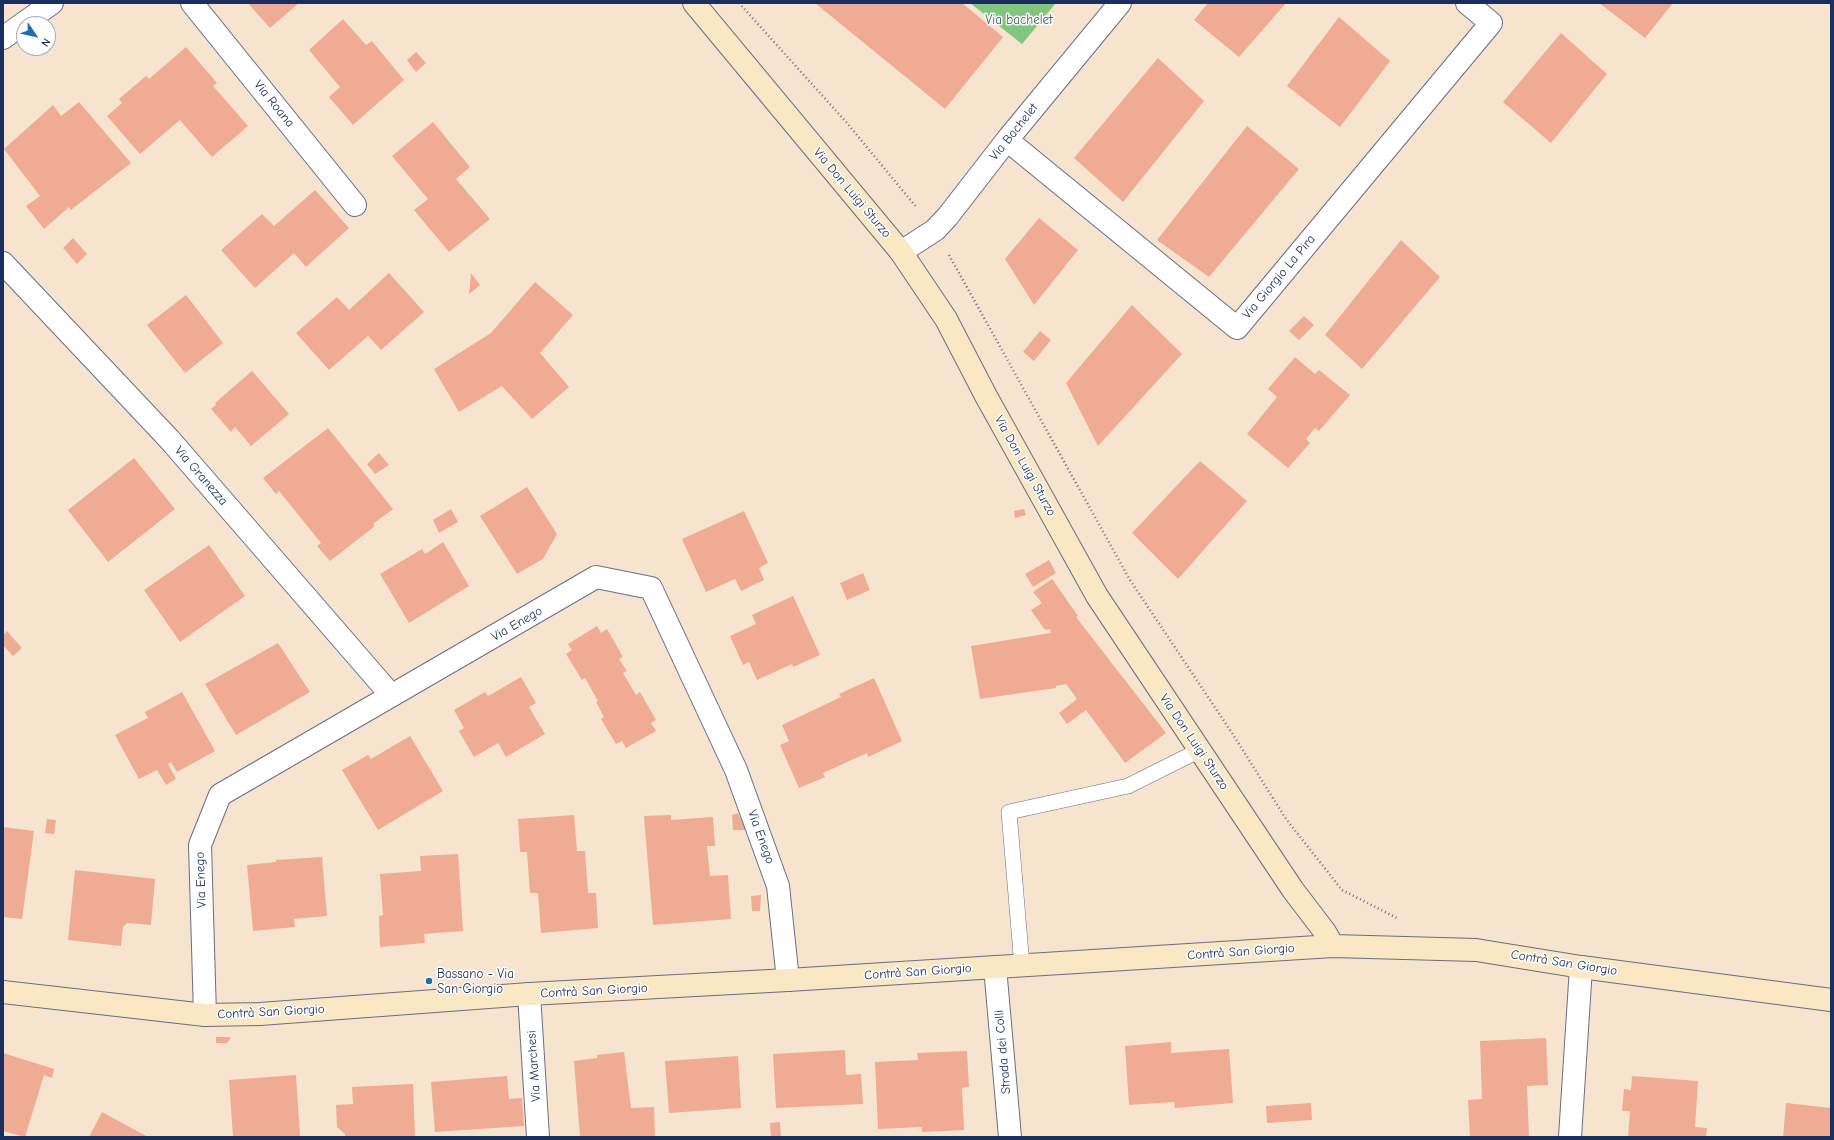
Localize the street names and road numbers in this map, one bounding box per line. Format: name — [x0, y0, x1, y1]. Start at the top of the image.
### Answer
street label: Via Roana — [250, 77, 298, 131]
street label: Via Bachelet — [986, 100, 1042, 164]
street label: Via Don Luigi Sturzo — [810, 145, 894, 241]
street label: Via Giorgio La Pira — [1239, 232, 1319, 322]
street label: Via Don Luigi Sturzo — [991, 413, 1059, 519]
street label: Via Granezza — [171, 443, 231, 509]
street label: Via Enego — [489, 603, 545, 645]
street label: Via Don Luigi Sturzo — [1156, 691, 1232, 793]
street label: Via Enego — [744, 808, 778, 866]
street label: Via Enego — [192, 852, 210, 908]
street label: Contrà San Giorgio — [1187, 940, 1295, 964]
street label: Contrà San Giorgio — [1510, 947, 1618, 979]
street label: Contrà San Giorgio — [864, 960, 972, 984]
street label: Contrà San Giorgio — [540, 980, 648, 1002]
street label: Contrà San Giorgio — [217, 1001, 325, 1023]
street label: Strada dei Colli — [992, 1009, 1014, 1095]
street label: Via Marchesi — [524, 1030, 544, 1102]

